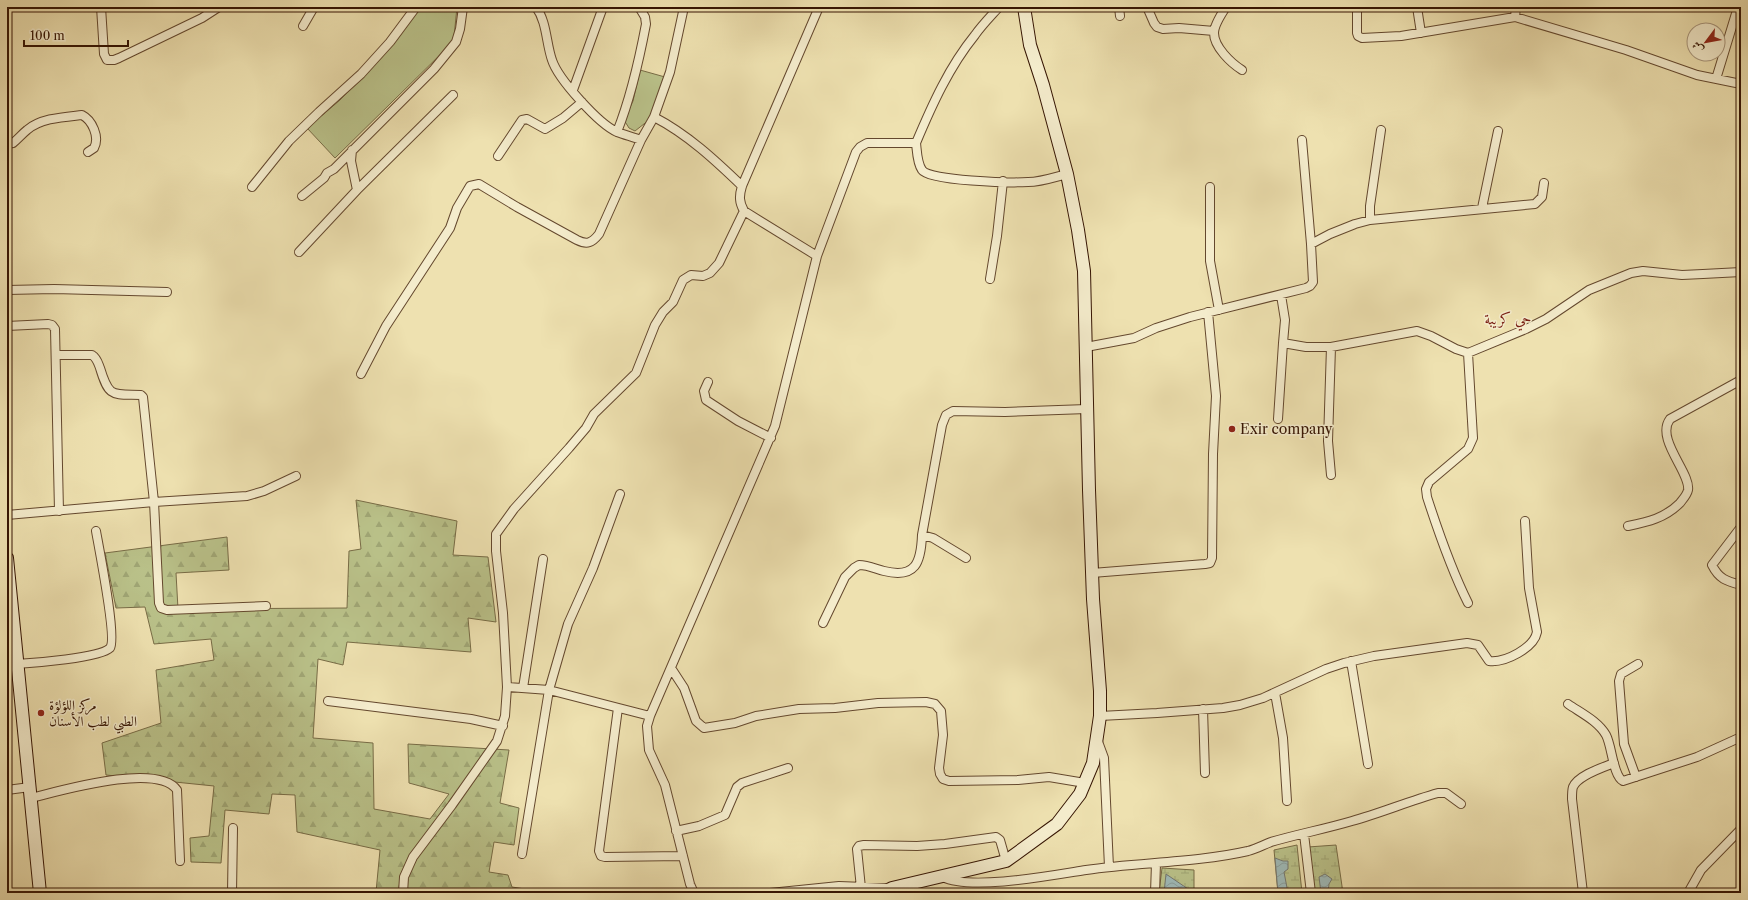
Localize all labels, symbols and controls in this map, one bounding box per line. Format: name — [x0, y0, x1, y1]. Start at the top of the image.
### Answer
scale bar — [24, 22, 128, 48]
north arrow — [1686, 22, 1726, 62]
text: 100 m — [30, 28, 65, 43]
text: ش — [1689, 39, 1706, 56]
district label: حي كريبة — [1485, 309, 1531, 331]
place label: Exir company — [1240, 420, 1333, 438]
marker: Exir company — [1227, 424, 1237, 434]
place label: مركز اللؤلؤة الطبي لطب الأسنان — [49, 696, 137, 734]
marker: مركز اللؤلؤة الطبي لطب الأسنان — [36, 708, 46, 718]

